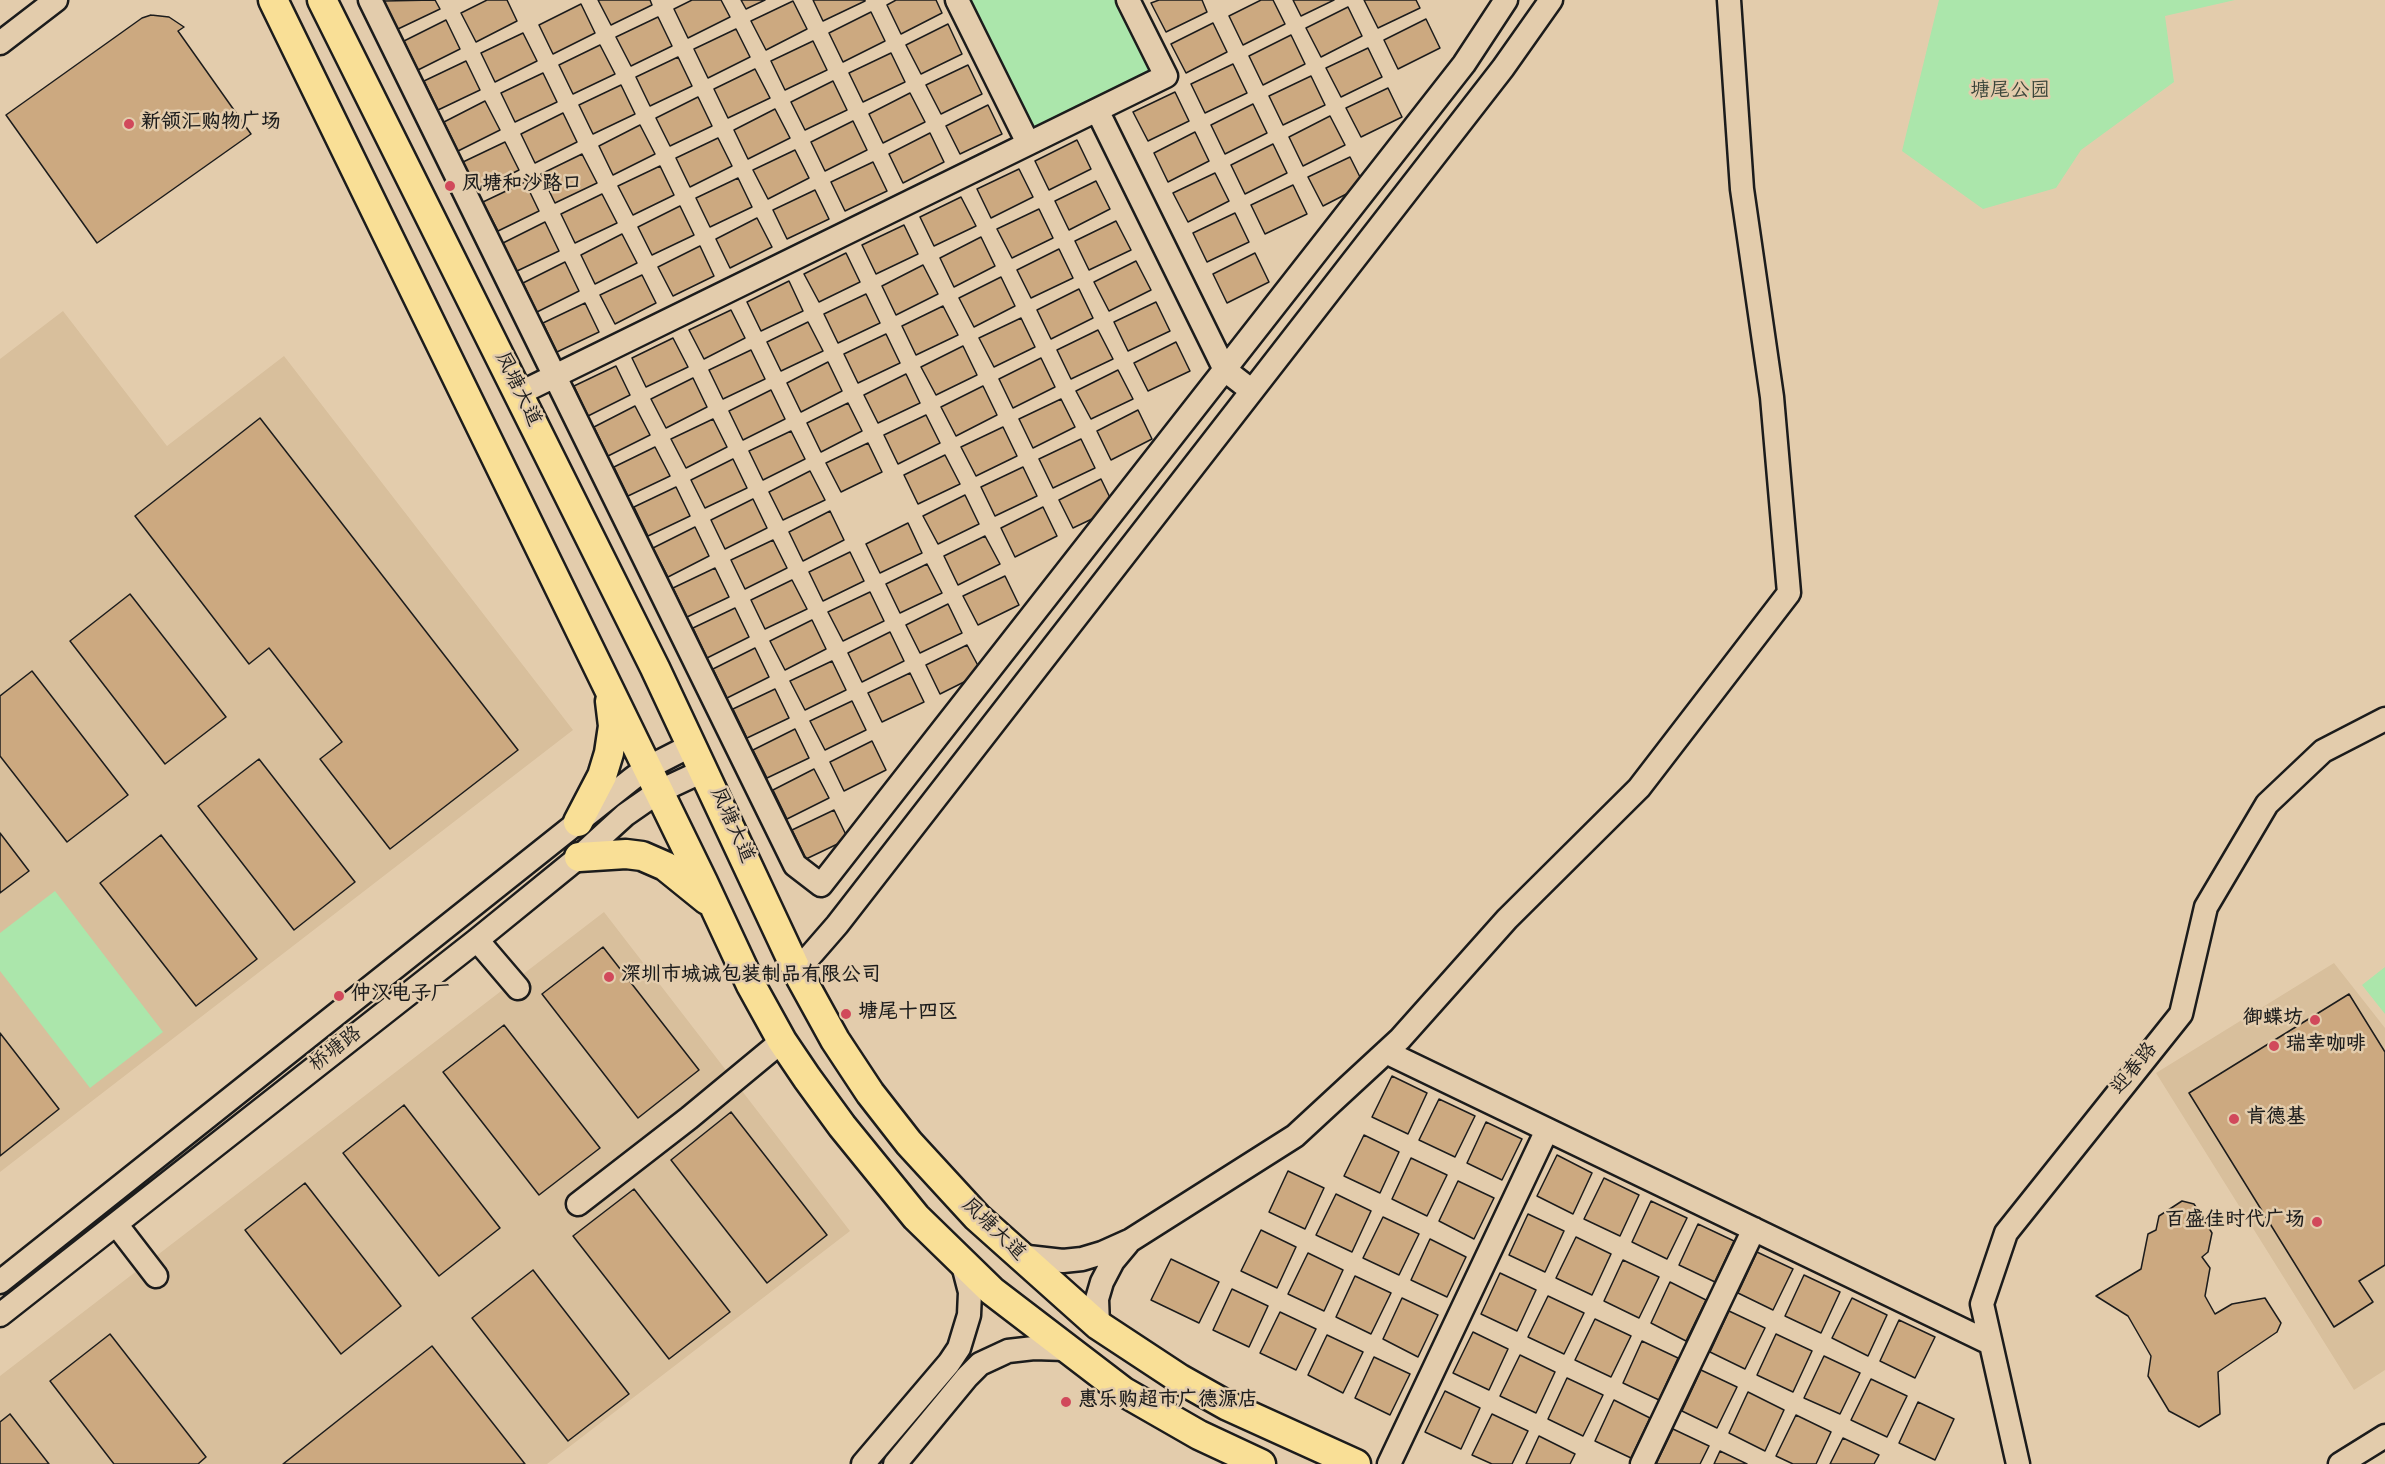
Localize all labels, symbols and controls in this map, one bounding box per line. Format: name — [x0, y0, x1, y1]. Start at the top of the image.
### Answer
park label: 塘尾公园 — [1970, 81, 2050, 105]
place label: 新领汇购物广场 — [141, 112, 281, 136]
marker: 新领汇购物广场 — [122, 117, 136, 131]
place label: 凤塘和沙路口 — [462, 174, 582, 198]
marker: 凤塘和沙路口 — [443, 179, 457, 193]
street label: 凤塘大道 — [488, 349, 544, 431]
street label: 凤塘大道 — [703, 785, 757, 867]
place label: 深圳市城诚包装制品有限公司 — [621, 965, 881, 989]
marker: 深圳市城诚包装制品有限公司 — [602, 970, 616, 984]
place label: 仲汉电子厂 — [351, 984, 451, 1008]
marker: 仲汉电子厂 — [332, 989, 346, 1003]
place label: 塘尾十四区 — [858, 1002, 958, 1026]
marker: 塘尾十四区 — [839, 1007, 853, 1021]
place label: 御蝶坊 — [2243, 1008, 2303, 1032]
marker: 御蝶坊 — [2308, 1013, 2322, 1027]
street label: 桥塘路 — [306, 1023, 368, 1079]
place label: 瑞幸咖啡 — [2286, 1034, 2366, 1058]
street label: 迎春路 — [2108, 1039, 2164, 1101]
marker: 瑞幸咖啡 — [2267, 1039, 2281, 1053]
place label: 肯德基 — [2246, 1107, 2306, 1131]
marker: 肯德基 — [2227, 1112, 2241, 1126]
street label: 凤塘大道 — [955, 1195, 1029, 1267]
place label: 百盛佳时代广场 — [2165, 1210, 2305, 1234]
marker: 百盛佳时代广场 — [2310, 1215, 2324, 1229]
place label: 惠乐购超市广德源店 — [1078, 1390, 1258, 1414]
marker: 惠乐购超市广德源店 — [1059, 1395, 1073, 1409]

